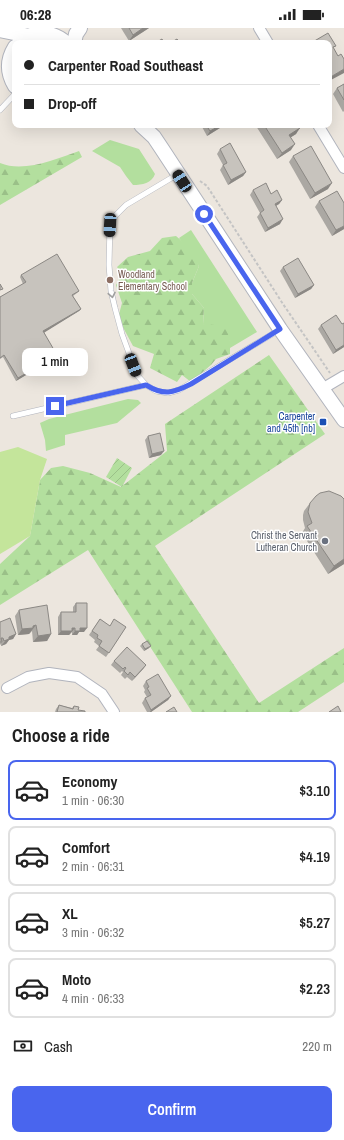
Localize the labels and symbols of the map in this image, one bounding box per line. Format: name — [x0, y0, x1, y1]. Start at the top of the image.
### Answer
car — [170, 168, 194, 194]
route start — [195, 205, 213, 223]
car — [103, 213, 117, 237]
place label: Woodland Elementary School — [118, 268, 187, 293]
marker: Woodland Elementary School — [105, 275, 115, 285]
one-way arrow — [107, 292, 116, 298]
callout: 1 min — [22, 348, 88, 376]
car — [123, 352, 143, 378]
route end — [46, 397, 64, 415]
place label: Carpenter and 45th [nb] — [267, 410, 315, 435]
marker: Carpenter and 45th [nb] — [318, 417, 328, 427]
place label: Christ the Servant Lutheran Church — [251, 529, 318, 554]
marker: Christ the Servant Lutheran Church — [320, 536, 330, 546]

